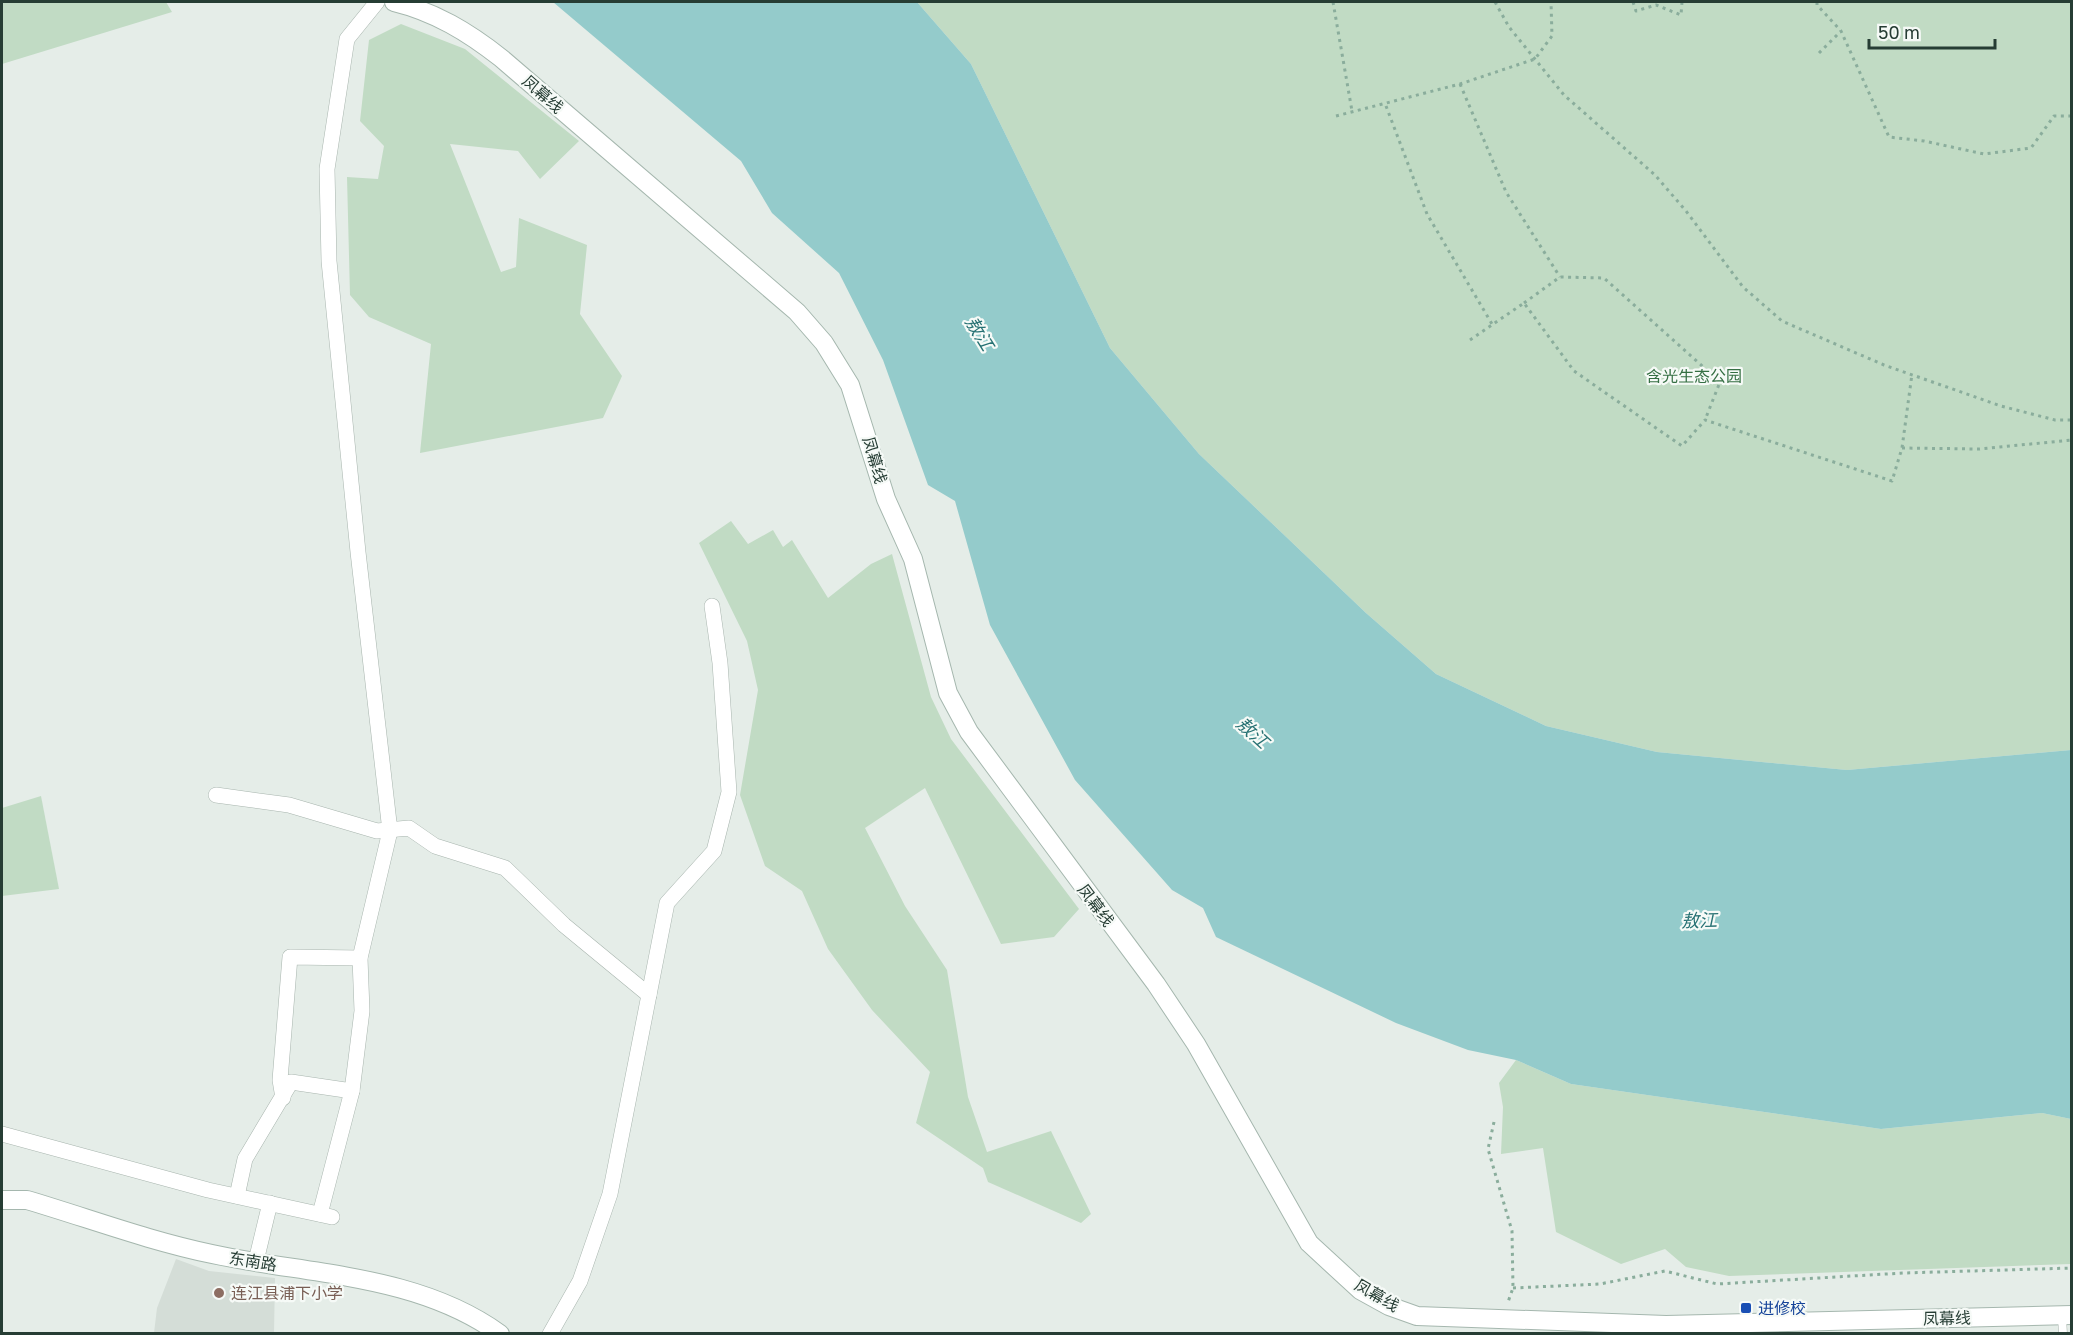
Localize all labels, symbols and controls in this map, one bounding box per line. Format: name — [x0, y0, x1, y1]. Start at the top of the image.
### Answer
scale bar — [1869, 12, 1995, 50]
text: 50 m — [1878, 21, 1920, 43]
street label: 凤幕线 — [518, 71, 568, 117]
water label: 敖江 — [961, 312, 1000, 356]
park label: 含光生态公园 — [1646, 366, 1742, 386]
street label: 凤幕线 — [859, 434, 891, 486]
water label: 敖江 — [1232, 712, 1275, 754]
street label: 凤幕线 — [1074, 880, 1118, 930]
water label: 敖江 — [1681, 908, 1719, 932]
street label: 东南路 — [228, 1247, 278, 1275]
street label: 凤幕线 — [1351, 1274, 1403, 1316]
place label: 连江县浦下小学 — [231, 1283, 343, 1303]
marker: 连江县浦下小学 — [212, 1286, 226, 1300]
place label: 进修校 — [1758, 1298, 1806, 1318]
marker: 进修校 — [1739, 1301, 1753, 1315]
street label: 凤幕线 — [1923, 1308, 1971, 1328]

